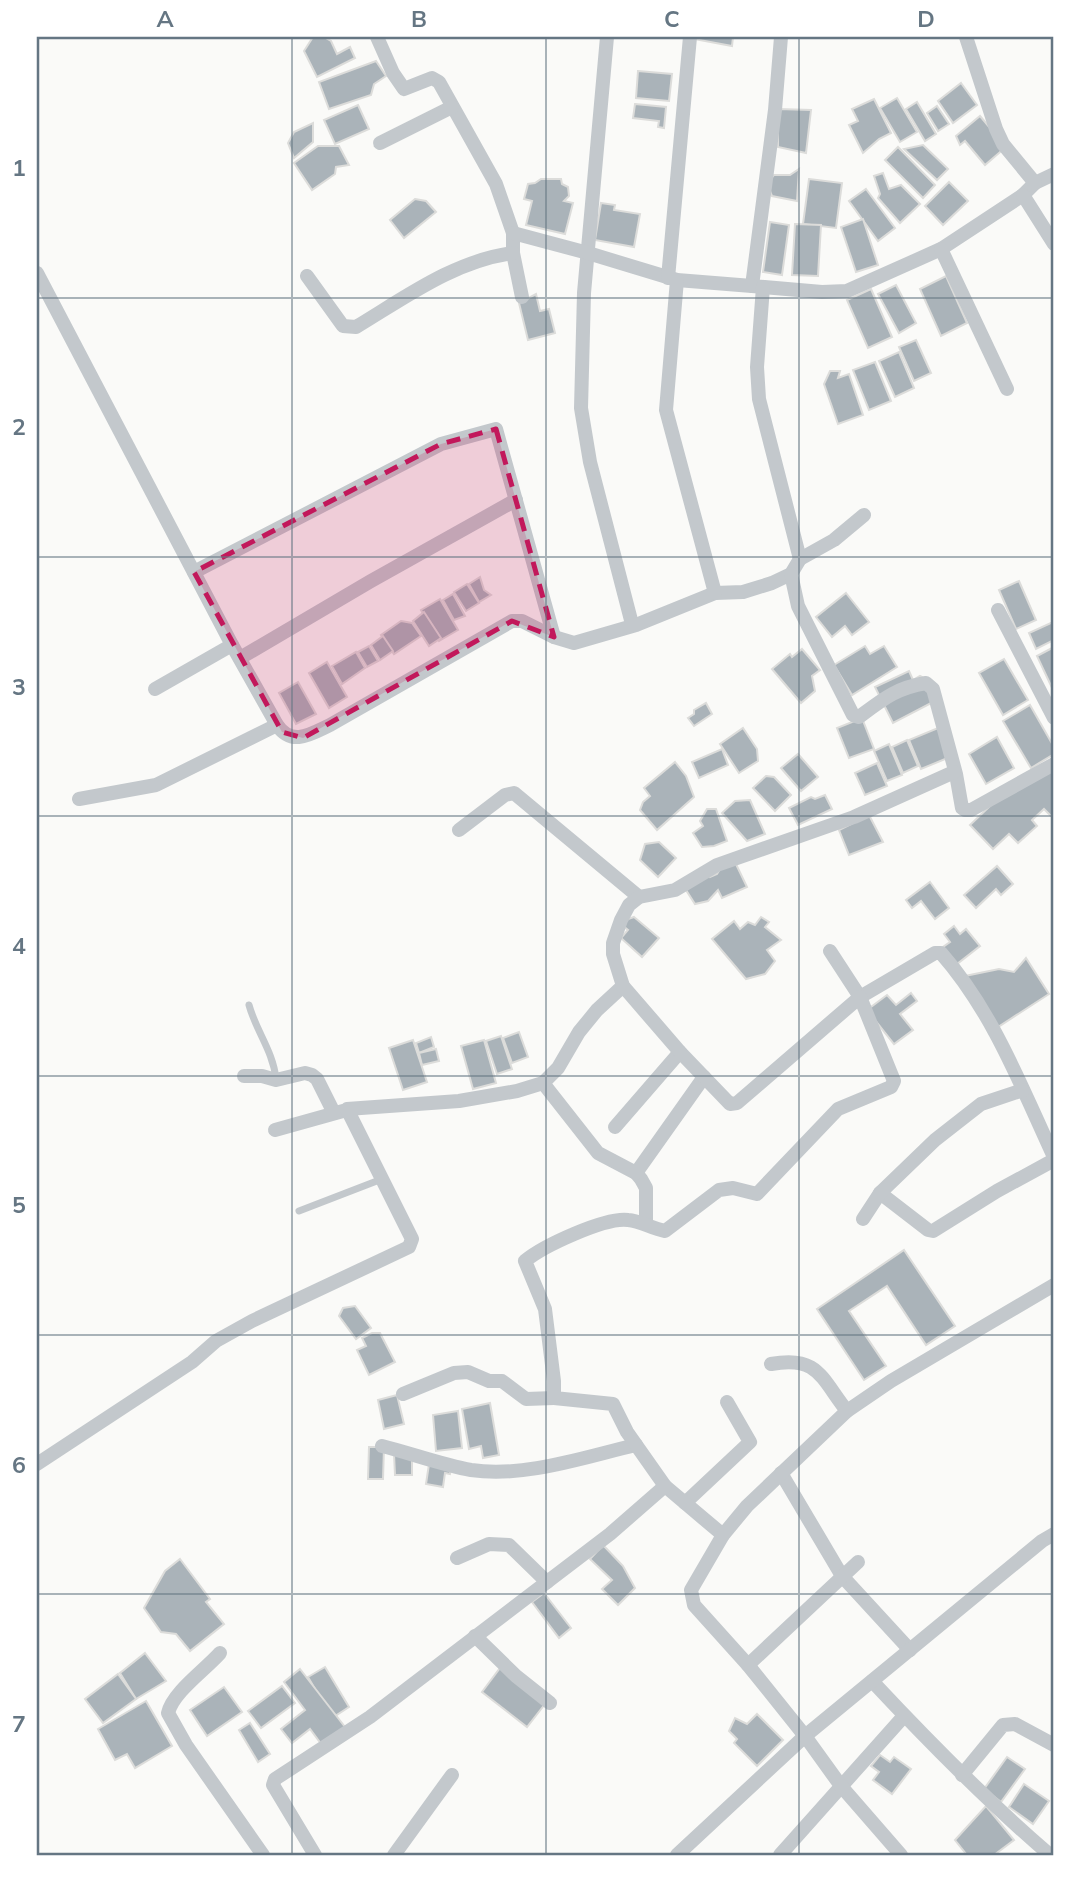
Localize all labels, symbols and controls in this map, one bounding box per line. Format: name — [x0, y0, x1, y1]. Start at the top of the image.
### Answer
text: A — [156, 4, 174, 33]
text: B — [411, 4, 427, 33]
text: C — [664, 4, 680, 33]
text: D — [917, 4, 935, 33]
text: 1 — [12, 153, 26, 182]
text: 2 — [12, 412, 26, 441]
text: 3 — [12, 672, 26, 701]
text: 4 — [12, 931, 26, 960]
text: 5 — [12, 1190, 26, 1219]
text: 6 — [12, 1450, 26, 1479]
text: 7 — [12, 1709, 26, 1738]

